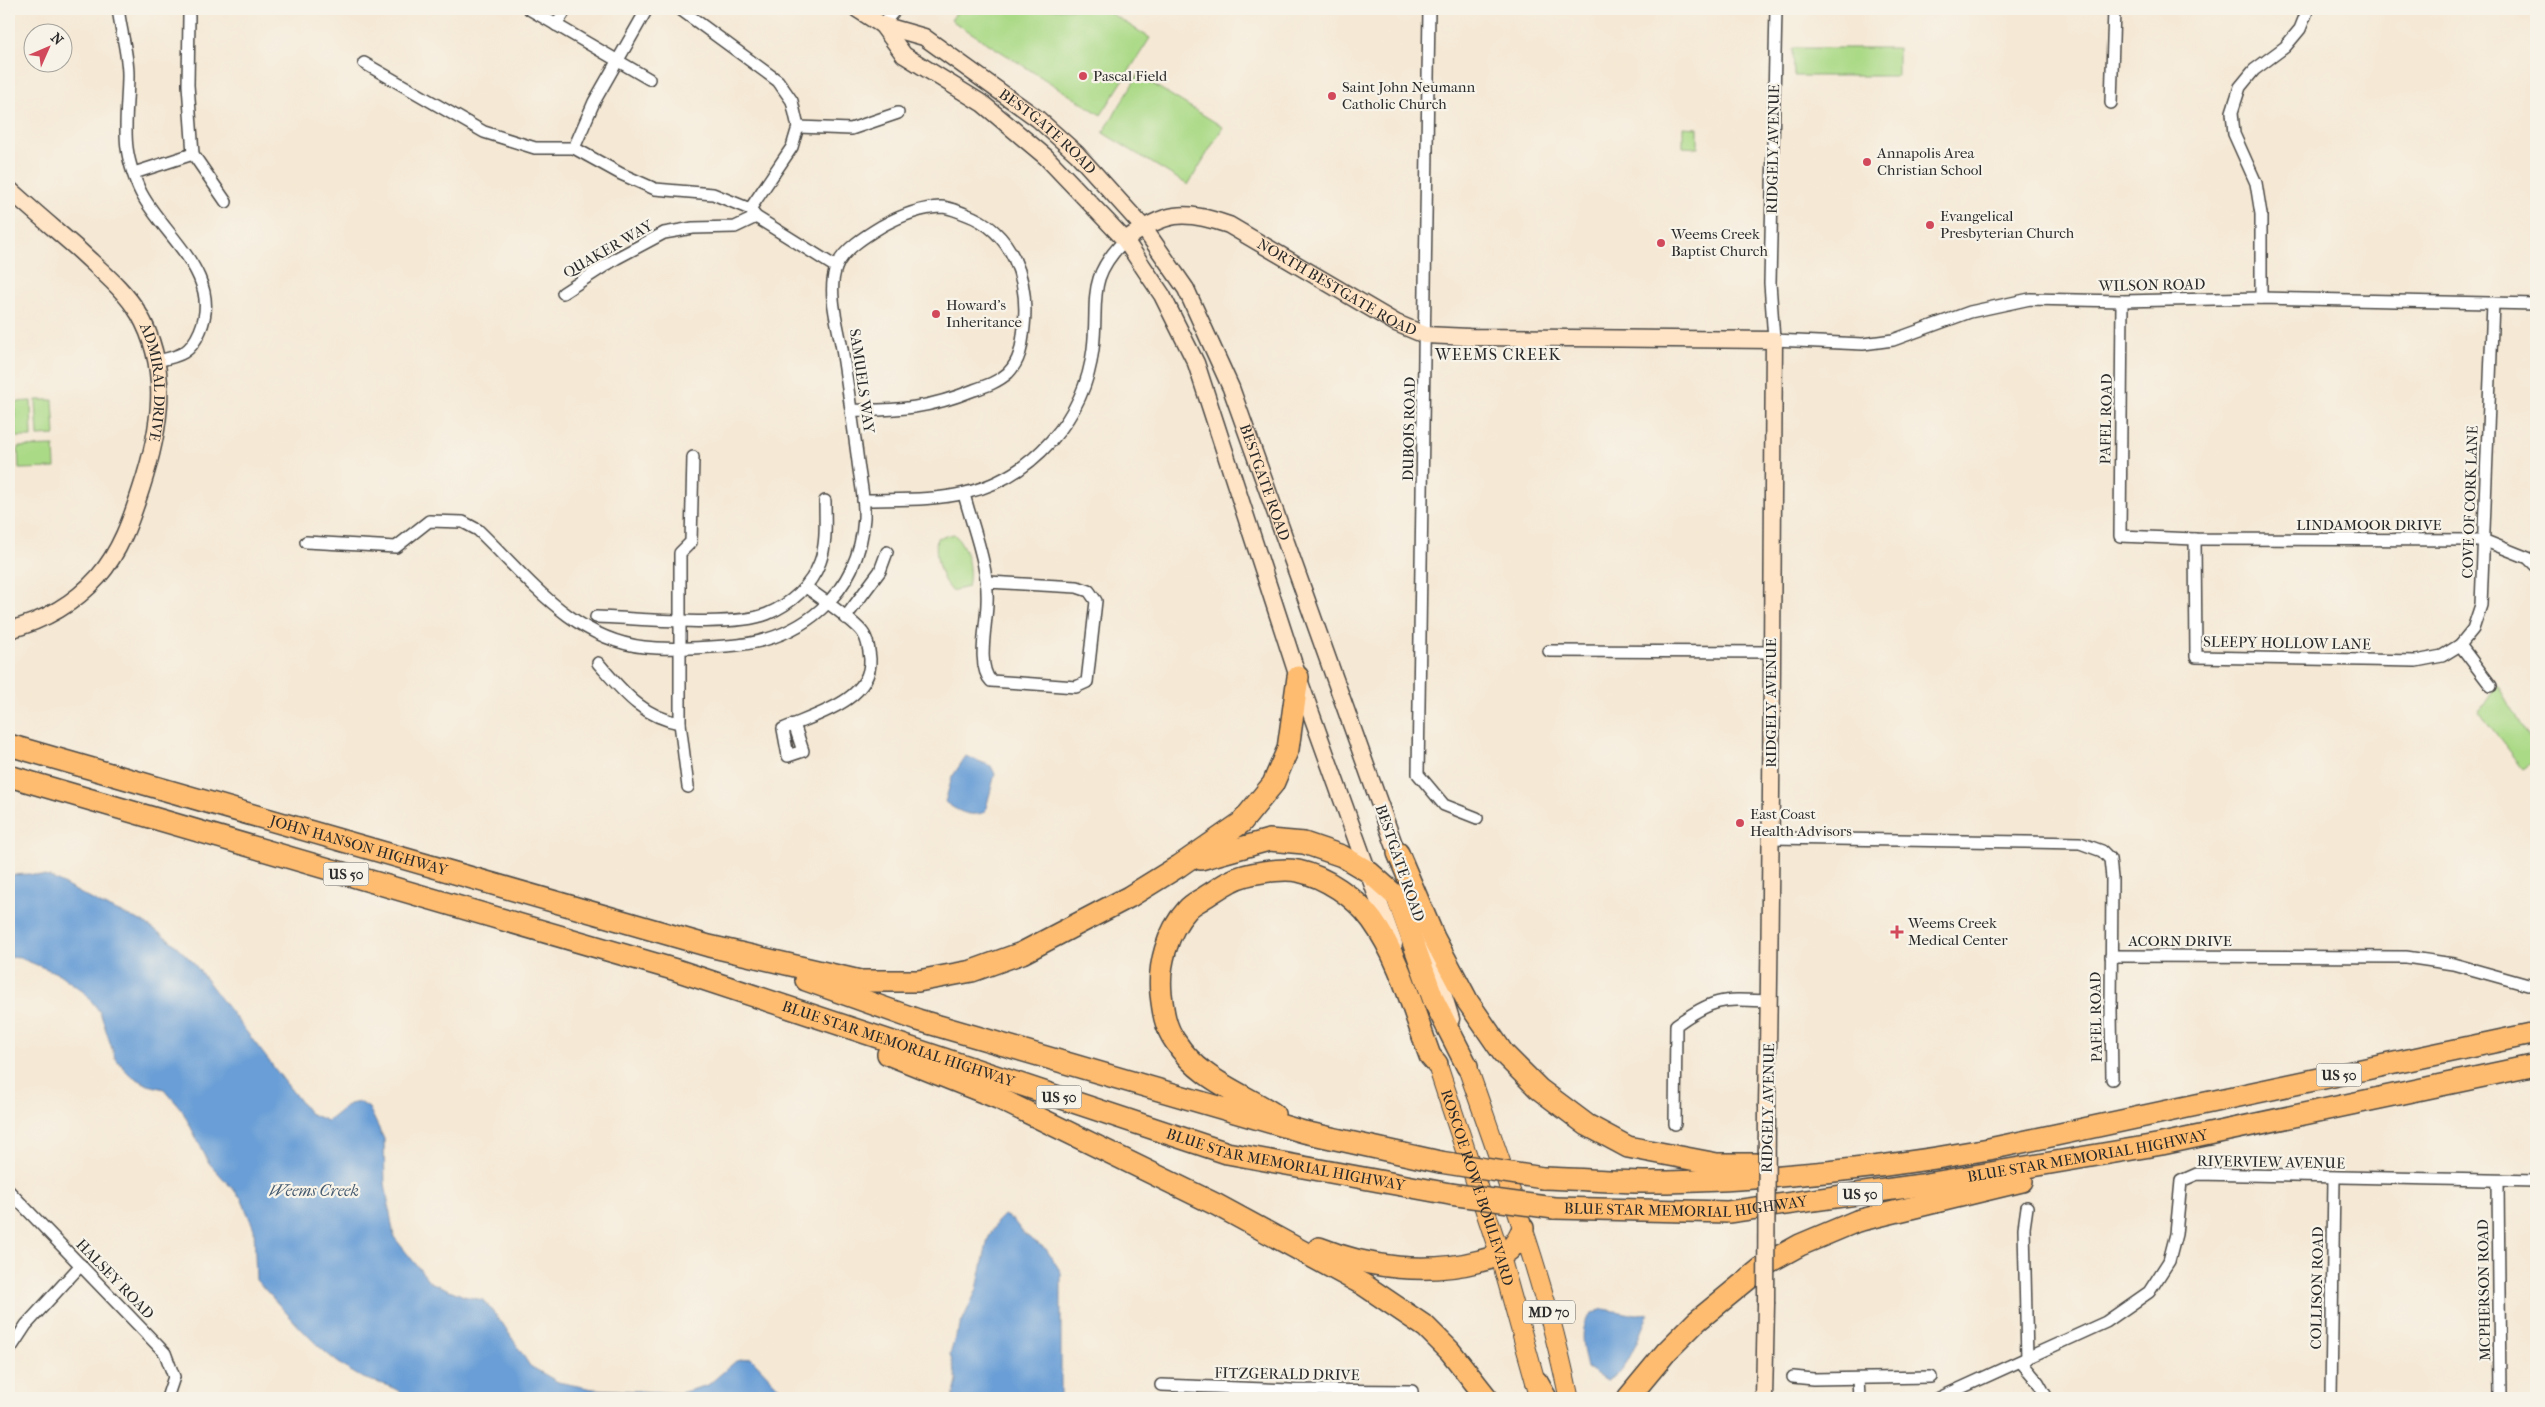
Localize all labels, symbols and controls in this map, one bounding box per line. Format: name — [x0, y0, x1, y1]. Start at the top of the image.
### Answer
north arrow — [22, 22, 72, 72]
text: N — [47, 29, 67, 49]
place label: Pascal Field — [1093, 67, 1168, 85]
marker: Pascal Field — [1077, 70, 1089, 82]
place label: Saint John Neumann Catholic Church — [1342, 78, 1476, 113]
street label: RIDGELY AVENUE — [1763, 84, 1783, 214]
street label: BESTGATE ROAD — [995, 85, 1100, 178]
marker: Saint John Neumann Catholic Church — [1326, 90, 1338, 102]
place label: Annapolis Area Christian School — [1876, 144, 1982, 179]
marker: Annapolis Area Christian School — [1861, 156, 1873, 168]
place label: Evangelical Presbyterian Church — [1940, 207, 2075, 242]
street label: QUAKER WAY — [560, 216, 657, 282]
marker: Evangelical Presbyterian Church — [1924, 219, 1936, 231]
place label: Weems Creek Baptist Church — [1670, 225, 1768, 260]
street label: NORTH BESTGATE ROAD — [1254, 235, 1420, 340]
marker: Weems Creek Baptist Church — [1655, 237, 1667, 249]
street label: WILSON ROAD — [2097, 275, 2206, 295]
place label: Howard's Inheritance — [946, 296, 1023, 331]
marker: Howard's Inheritance — [930, 308, 942, 320]
street label: ADMIRAL DRIVE — [136, 319, 168, 443]
street label: SAMUELS WAY — [846, 328, 878, 435]
district label: WEEMS CREEK — [1434, 345, 1561, 364]
street label: PAFEL ROAD — [2096, 373, 2116, 465]
street label: DUBOIS ROAD — [1399, 377, 1419, 481]
street label: BESTGATE ROAD — [1236, 422, 1294, 543]
street label: COVE OF CORK LANE — [2458, 425, 2482, 579]
street label: LINDAMOOR DRIVE — [2296, 516, 2442, 534]
street label: SLEEPY HOLLOW LANE — [2203, 633, 2371, 653]
street label: RIDGELY AVENUE — [1762, 638, 1780, 768]
street label: BESTGATE ROAD — [1372, 802, 1428, 924]
place label: East Coast Health Advisors — [1750, 805, 1852, 840]
street label: JOHN HANSON HIGHWAY — [267, 811, 451, 880]
marker: East Coast Health Advisors — [1734, 817, 1746, 829]
road number: US 50 — [324, 862, 368, 886]
place label: Weems Creek Medical Center — [1907, 914, 2008, 949]
marker: Weems Creek Medical Center — [1890, 925, 1904, 939]
street label: ACORN DRIVE — [2127, 932, 2232, 950]
street label: PAFEL ROAD — [2086, 971, 2106, 1063]
street label: BLUE STAR MEMORIAL HIGHWAY — [780, 997, 1018, 1091]
street label: RIDGELY AVENUE — [1758, 1043, 1778, 1173]
road number: US 50 — [2316, 1064, 2362, 1086]
road number: US 50 — [1036, 1086, 1082, 1108]
street label: ROSCOE ROWE BOULEVARD — [1437, 1087, 1517, 1288]
street label: BLUE STAR MEMORIAL HIGHWAY — [1164, 1125, 1407, 1195]
street label: BLUE STAR MEMORIAL HIGHWAY — [1966, 1125, 2210, 1186]
street label: RIVERVIEW AVENUE — [2197, 1152, 2345, 1172]
water label: Weems Creek — [269, 1181, 359, 1200]
road number: US 50 — [1838, 1182, 1882, 1206]
street label: BLUE STAR MEMORIAL HIGHWAY — [1564, 1192, 1809, 1221]
street label: MCPHERSON ROAD — [2474, 1219, 2494, 1361]
street label: COLLISON ROAD — [2307, 1226, 2327, 1350]
street label: HALSEY ROAD — [72, 1235, 158, 1323]
road number: MD 70 — [1523, 1300, 1575, 1324]
street label: FITZGERALD DRIVE — [1214, 1364, 1360, 1384]

